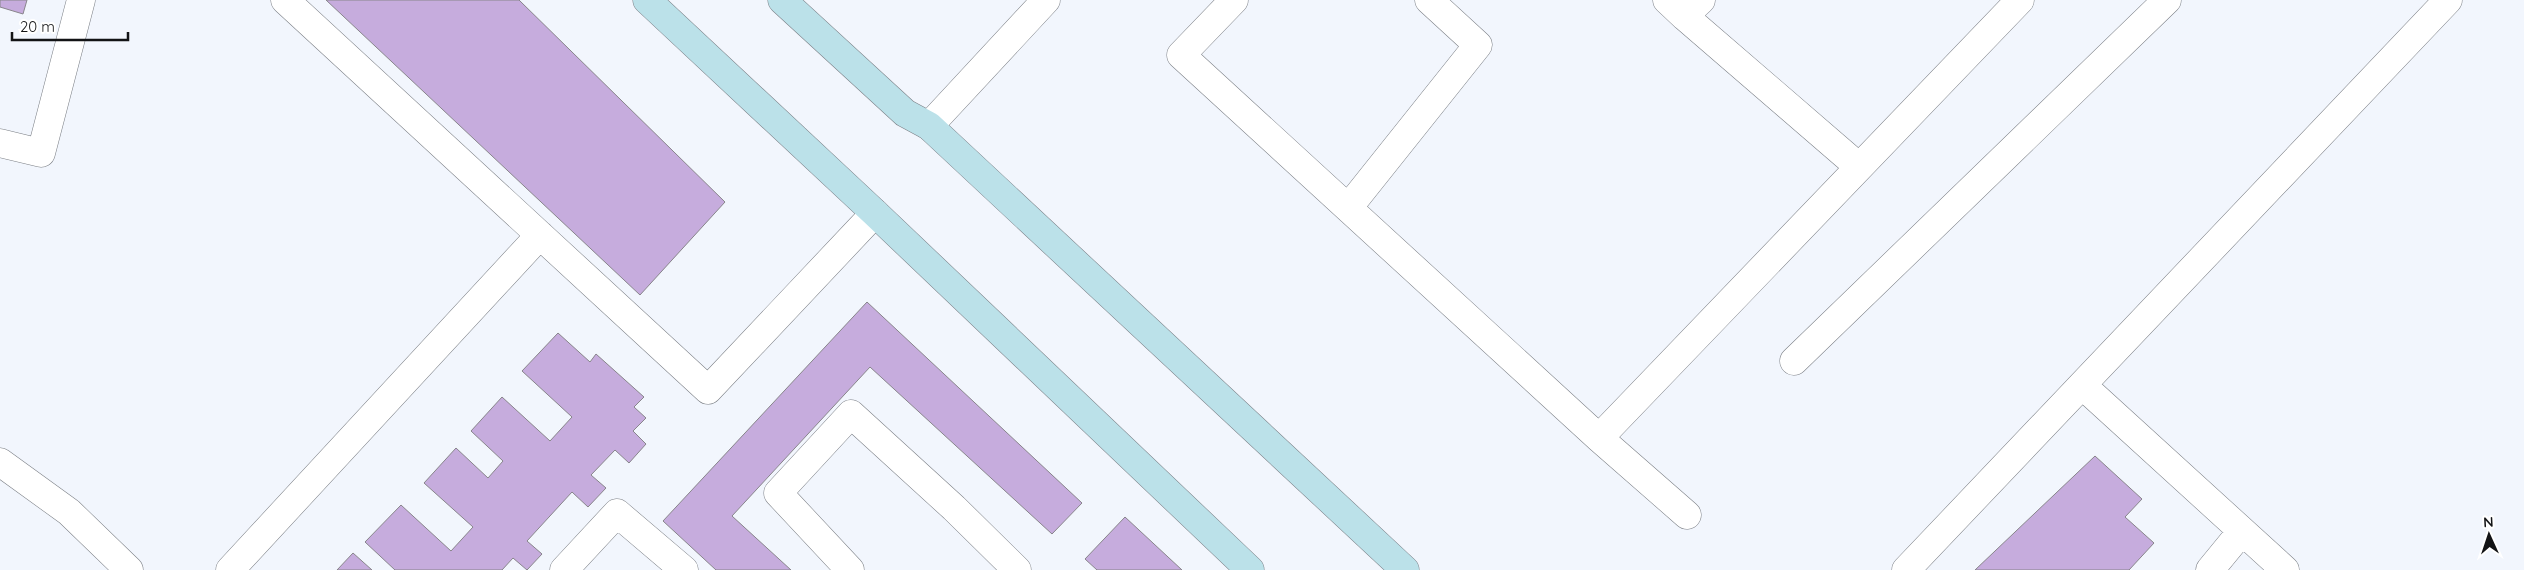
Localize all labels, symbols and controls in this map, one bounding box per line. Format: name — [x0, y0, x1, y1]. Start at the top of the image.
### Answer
scale bar — [12, 10, 129, 42]
text: 20 m — [20, 17, 55, 36]
north arrow — [2464, 510, 2514, 560]
text: N — [2483, 513, 2494, 531]

